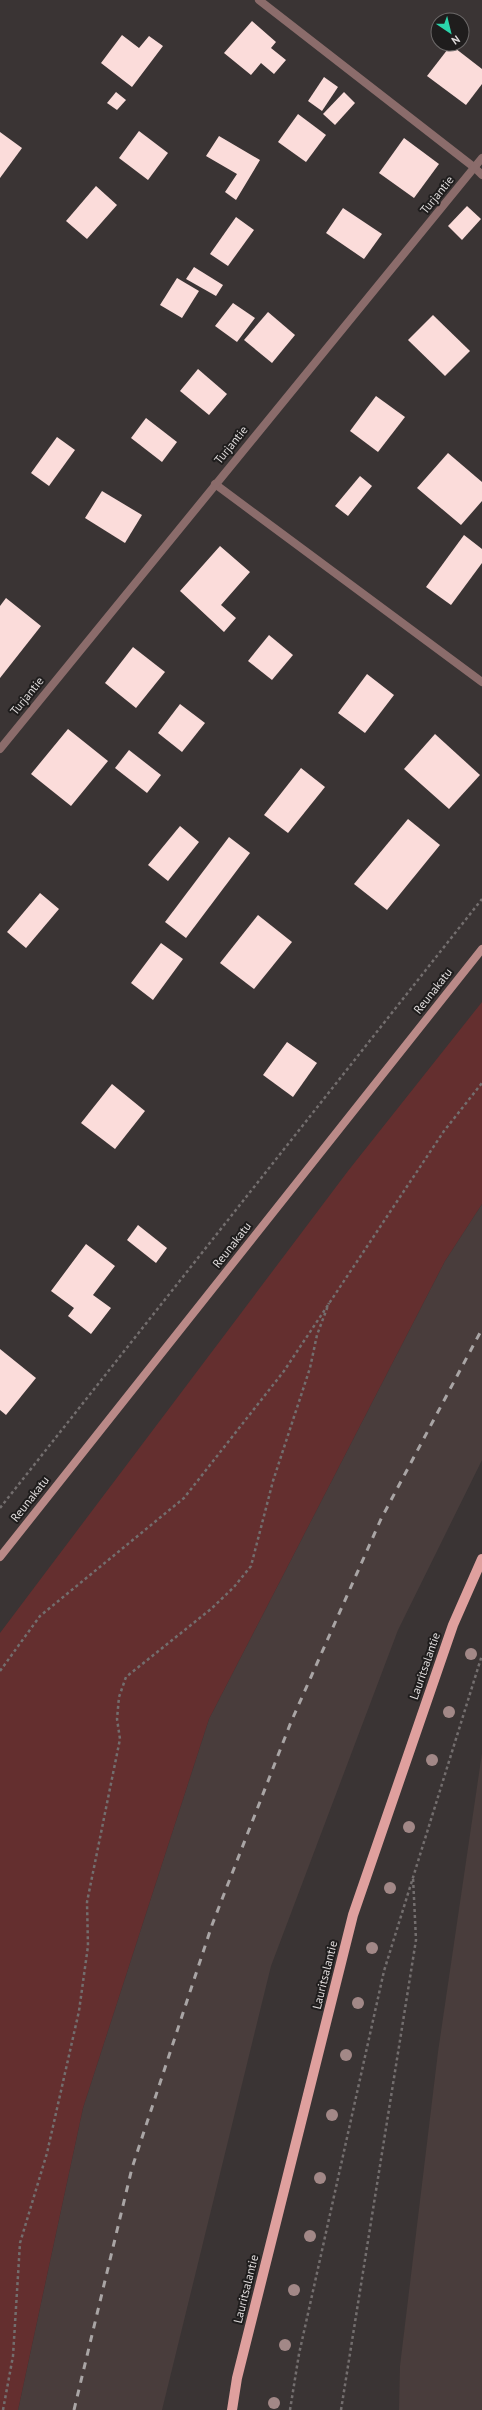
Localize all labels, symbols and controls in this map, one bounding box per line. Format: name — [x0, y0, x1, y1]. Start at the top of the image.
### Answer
north arrow — [430, 12, 470, 52]
text: N — [449, 32, 463, 48]
street label: Turjantie — [417, 172, 457, 217]
street label: Turjantie — [211, 422, 251, 467]
street label: Turjantie — [7, 673, 47, 718]
street label: Reunakatu — [410, 965, 455, 1017]
street label: Reunakatu — [209, 1219, 254, 1271]
street label: Reunakatu — [7, 1473, 52, 1525]
street label: Lauritsalantie — [406, 1630, 443, 1701]
street label: Lauritsalantie — [309, 1939, 340, 2011]
street label: Lauritsalantie — [230, 2253, 261, 2325]

